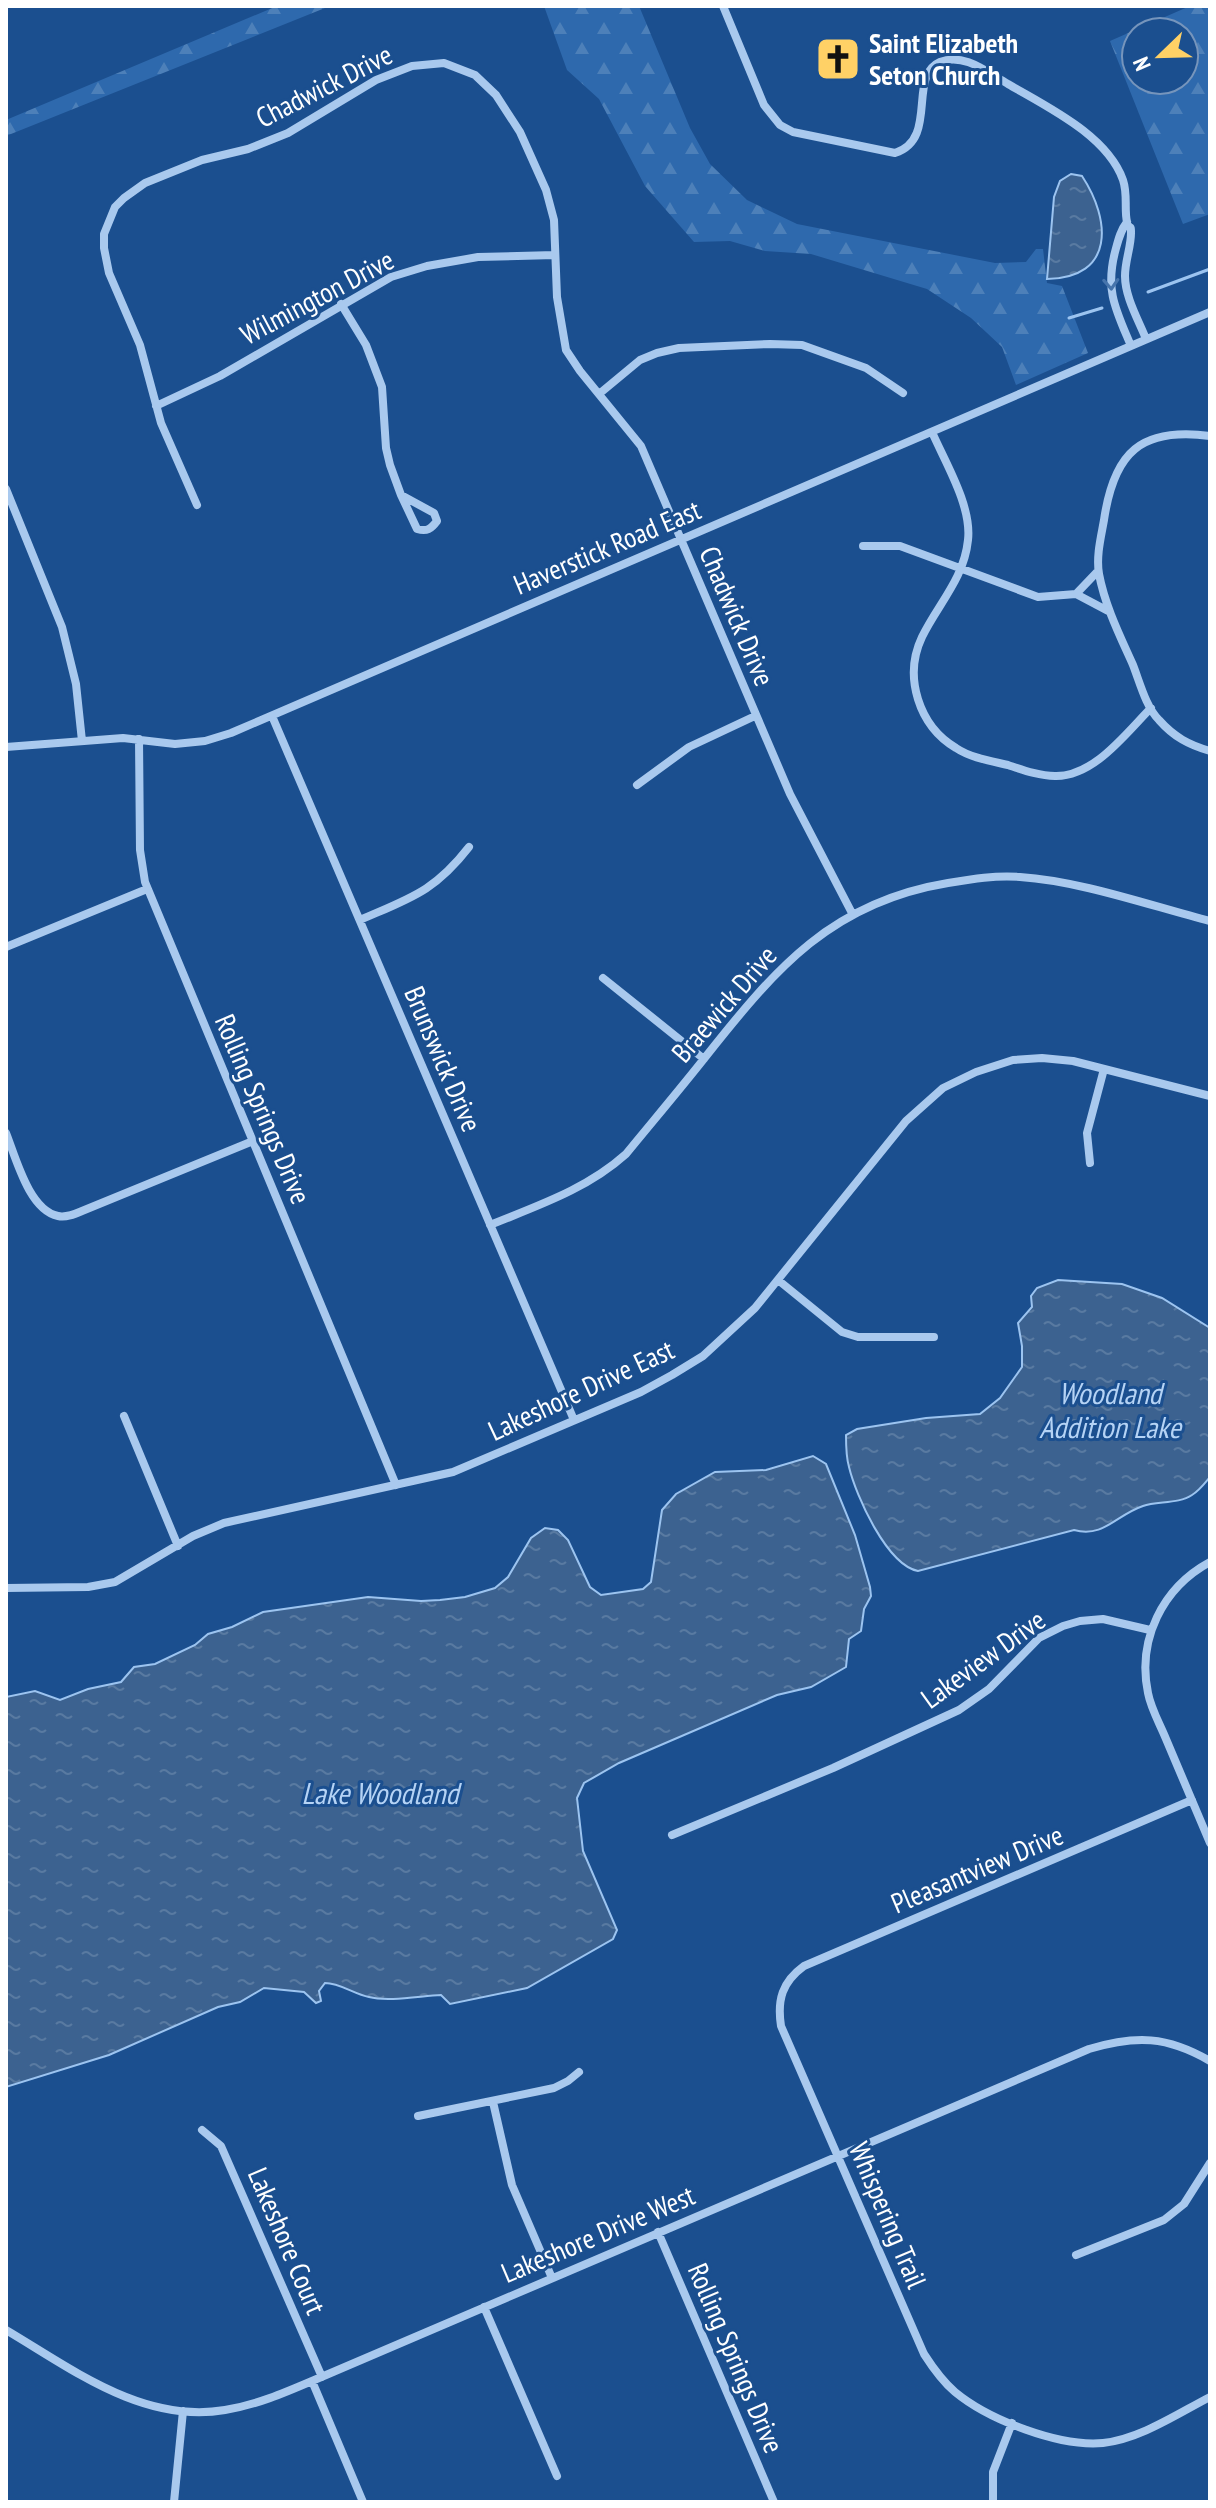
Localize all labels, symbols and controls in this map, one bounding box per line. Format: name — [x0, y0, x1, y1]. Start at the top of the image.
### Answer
north arrow — [1120, 16, 1200, 96]
place label: Saint Elizabeth Seton Church — [869, 24, 1018, 93]
street label: Chadwick Drive — [249, 35, 398, 136]
church icon: Saint Elizabeth Seton Church — [814, 35, 862, 83]
text: N — [1126, 53, 1157, 75]
street label: Wilmington Drive — [234, 241, 400, 353]
one-way arrow — [1102, 278, 1119, 291]
street label: Haverstick Road East — [508, 490, 706, 603]
street label: Chadwick Drive — [692, 540, 783, 691]
street label: Braewick Drive — [663, 938, 784, 1070]
street label: Brunswick Drive — [396, 981, 491, 1137]
street label: Rolling Springs Drive — [207, 1008, 320, 1209]
street label: Lakeshore Drive East — [482, 1330, 680, 1449]
water label: Woodland Addition Lake — [1039, 1373, 1182, 1446]
street label: Lakeview Drive — [913, 1601, 1052, 1716]
water label: Lake Woodland — [302, 1773, 462, 1812]
street label: Pleasantview Drive — [885, 1816, 1068, 1921]
street label: Whispering Trail — [841, 2136, 936, 2294]
street label: Lakeshore Court — [240, 2162, 335, 2320]
street label: Lakeshore Drive West — [496, 2176, 700, 2291]
street label: Rolling Springs Drive — [680, 2257, 793, 2458]

